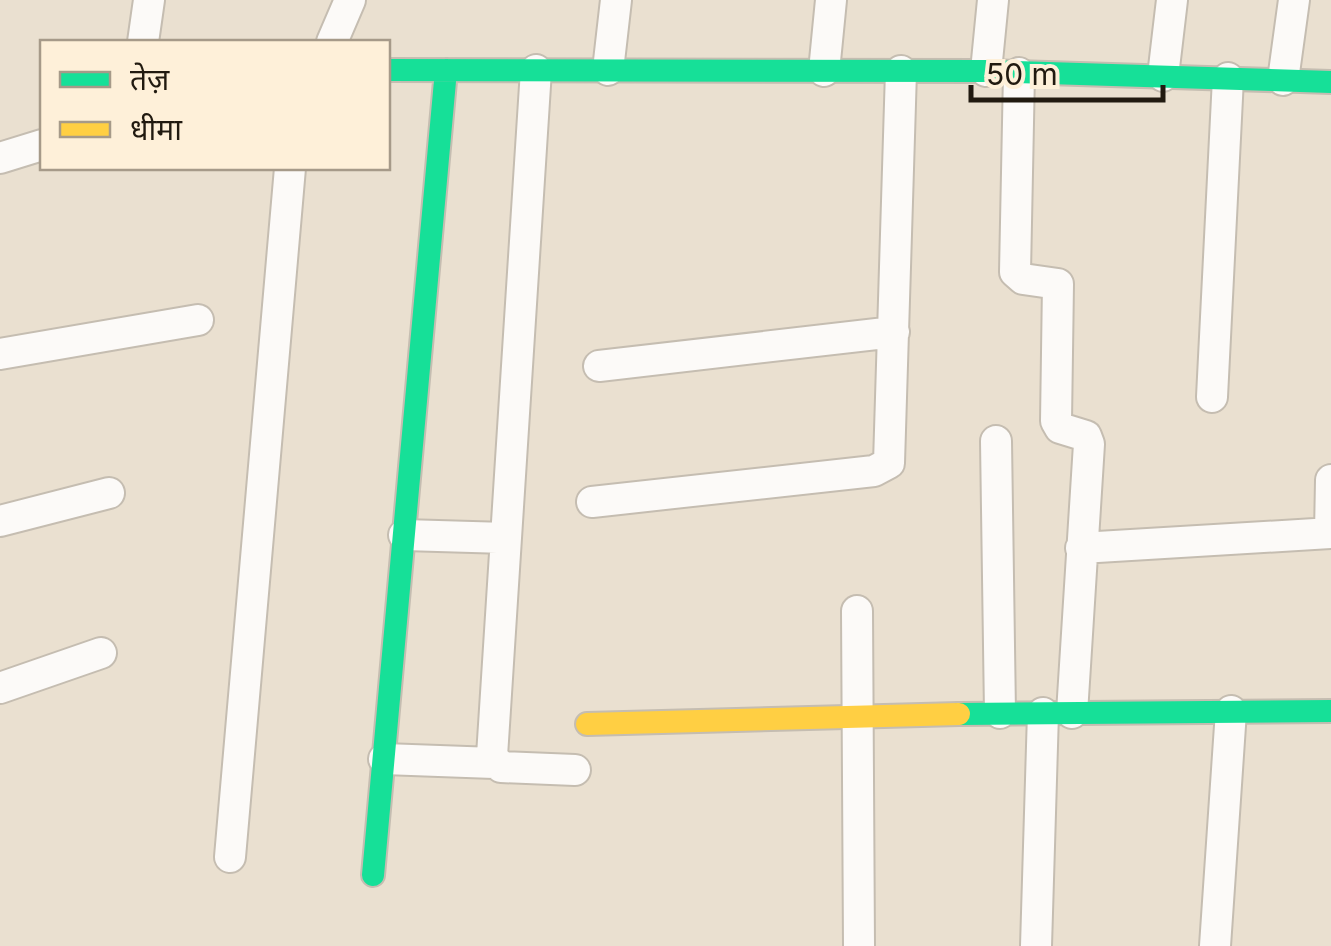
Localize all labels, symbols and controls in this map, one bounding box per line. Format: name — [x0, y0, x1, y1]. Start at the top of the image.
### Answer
legend — [40, 40, 390, 170]
scale bar — [971, 40, 1164, 102]
text: 50 m — [986, 56, 1058, 92]
text: तेज़ — [130, 61, 170, 97]
text: धीमा — [130, 111, 183, 147]

